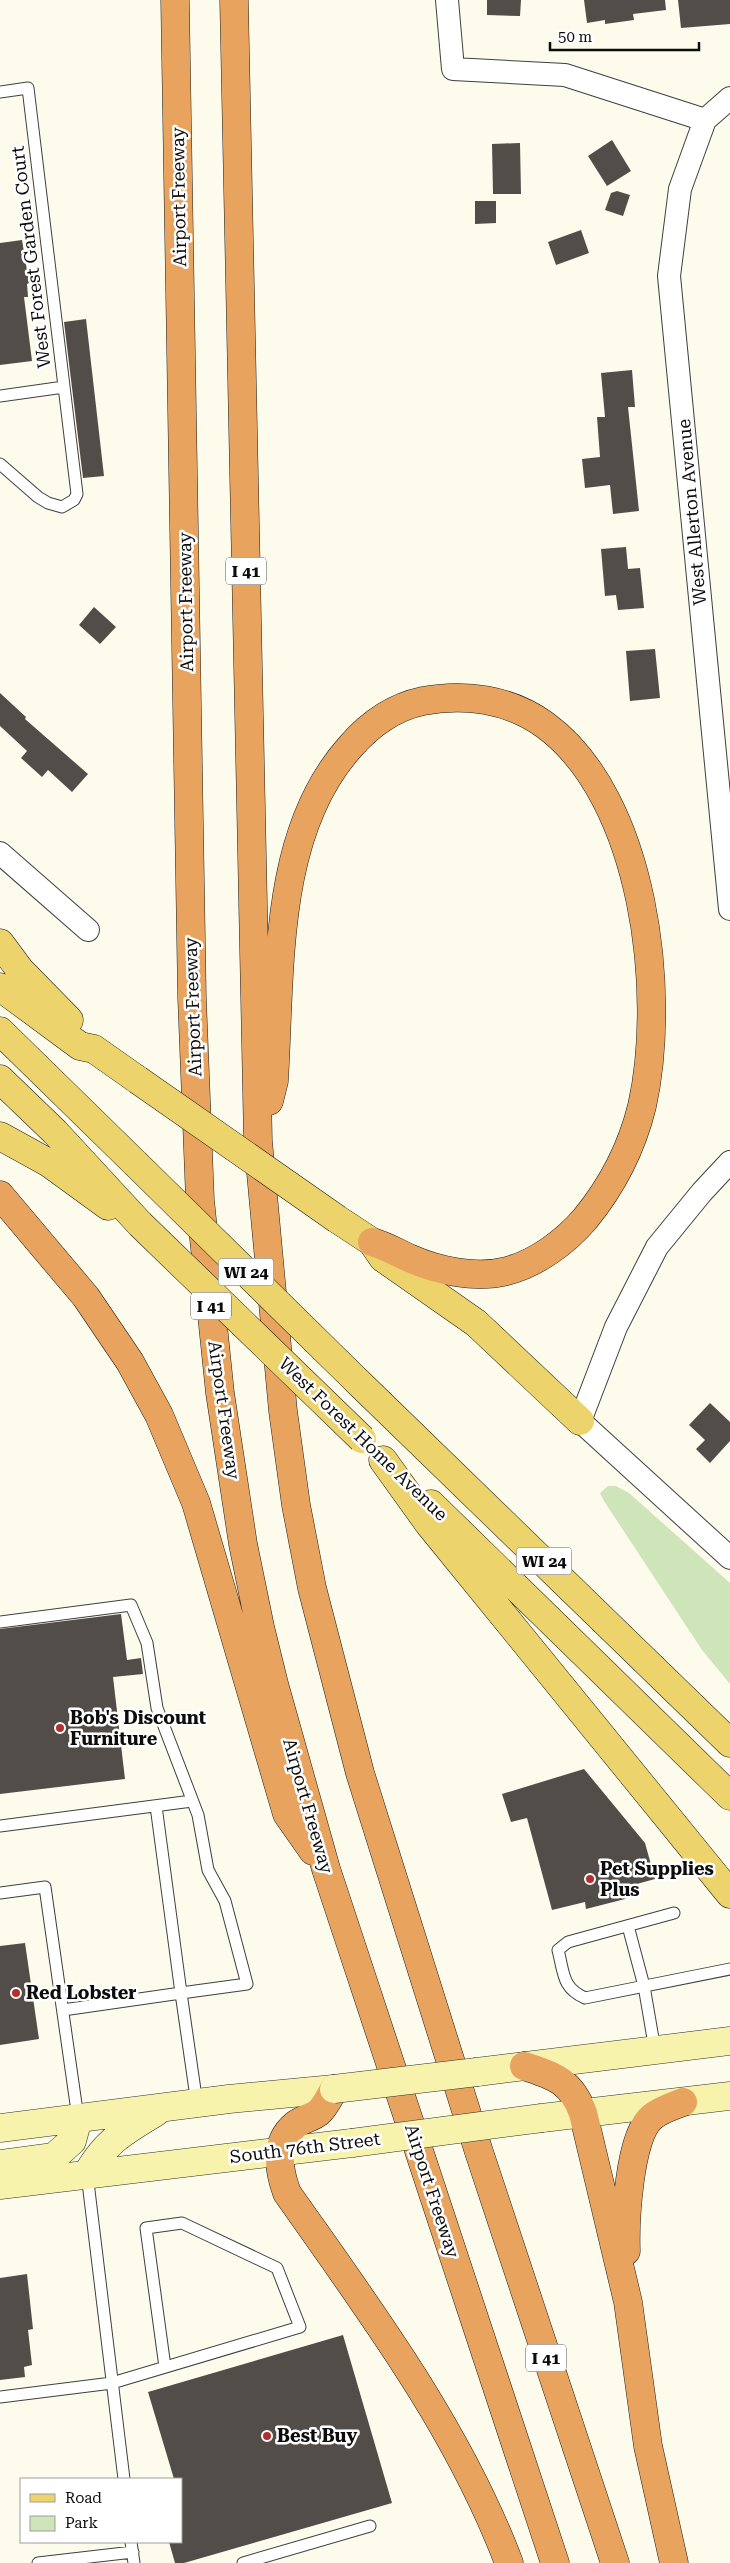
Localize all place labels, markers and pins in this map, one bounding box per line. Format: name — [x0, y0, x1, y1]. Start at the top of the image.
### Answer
place label: Bob's Discount Furniture — [70, 1707, 206, 1749]
marker: Bob's Discount Furniture — [54, 1722, 66, 1734]
place label: Pet Supplies Plus — [600, 1858, 714, 1900]
marker: Pet Supplies Plus — [584, 1873, 596, 1885]
place label: Red Lobster — [26, 1982, 137, 2003]
marker: Red Lobster — [10, 1987, 22, 1999]
place label: Best Buy — [277, 2425, 357, 2446]
marker: Best Buy — [261, 2430, 273, 2442]

